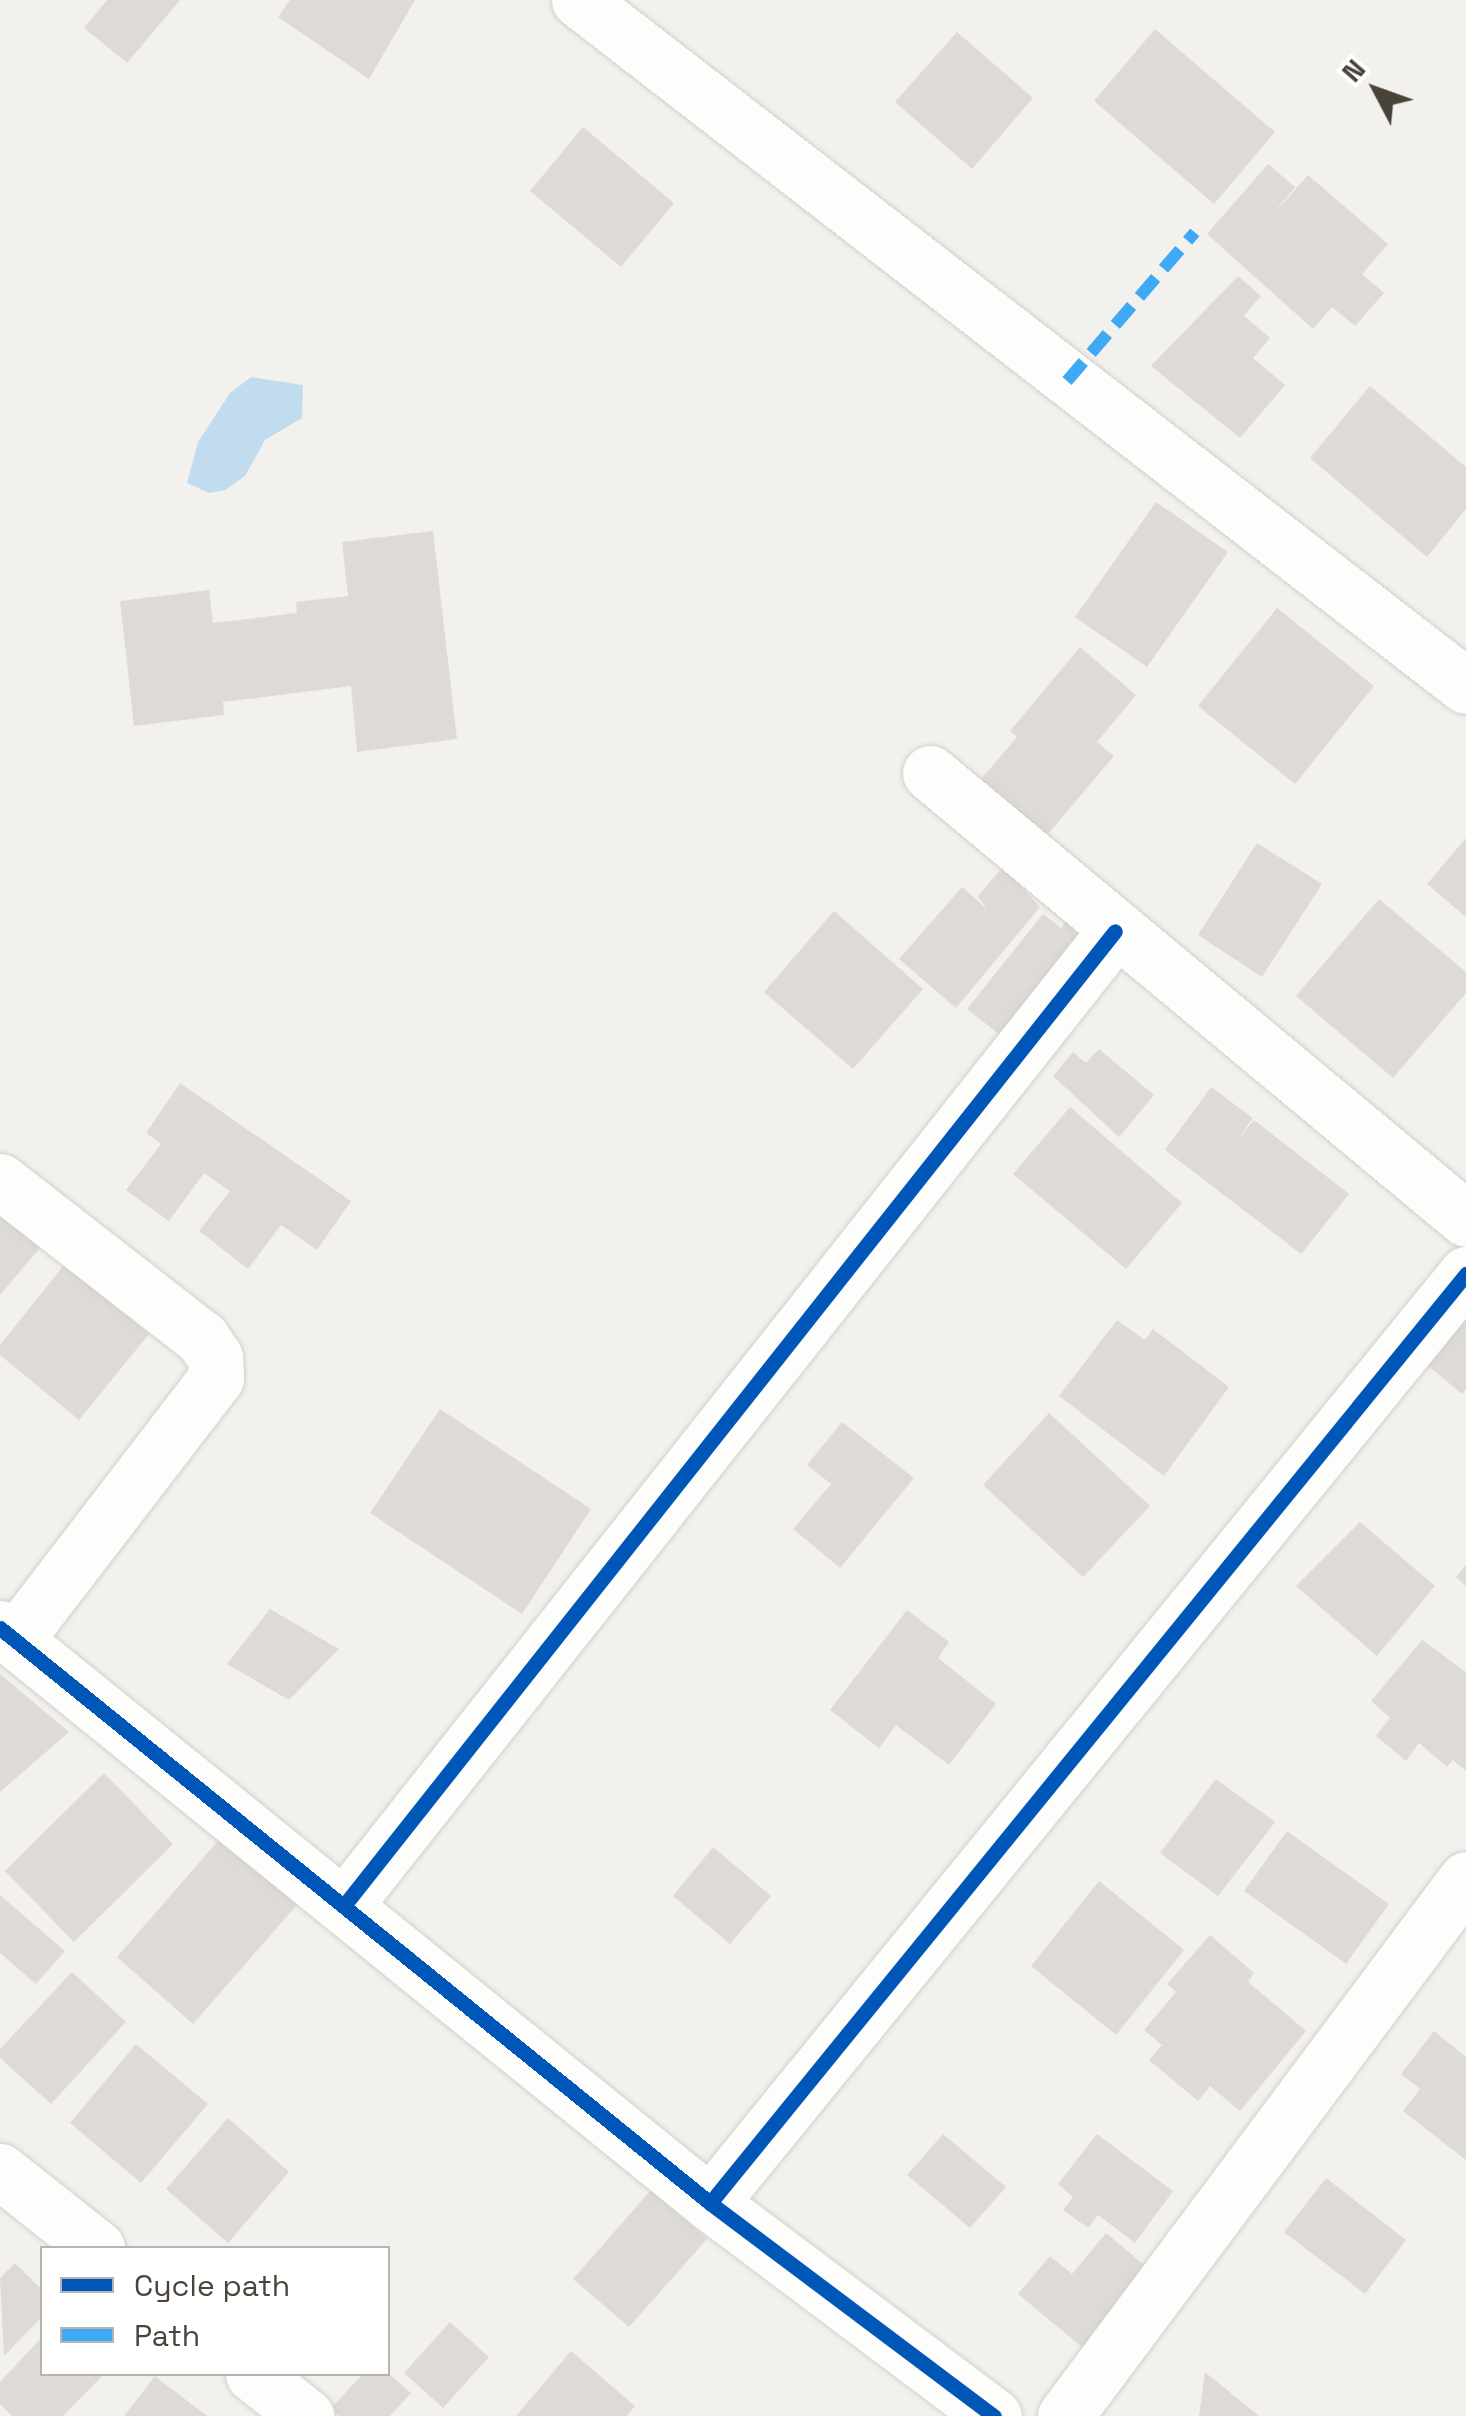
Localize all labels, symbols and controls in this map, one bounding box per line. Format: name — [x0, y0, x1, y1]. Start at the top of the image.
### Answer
north arrow — [1326, 40, 1426, 140]
text: N — [1334, 51, 1373, 89]
legend — [40, 2246, 390, 2376]
text: Cycle path — [134, 2266, 290, 2305]
text: Path — [134, 2316, 200, 2355]

